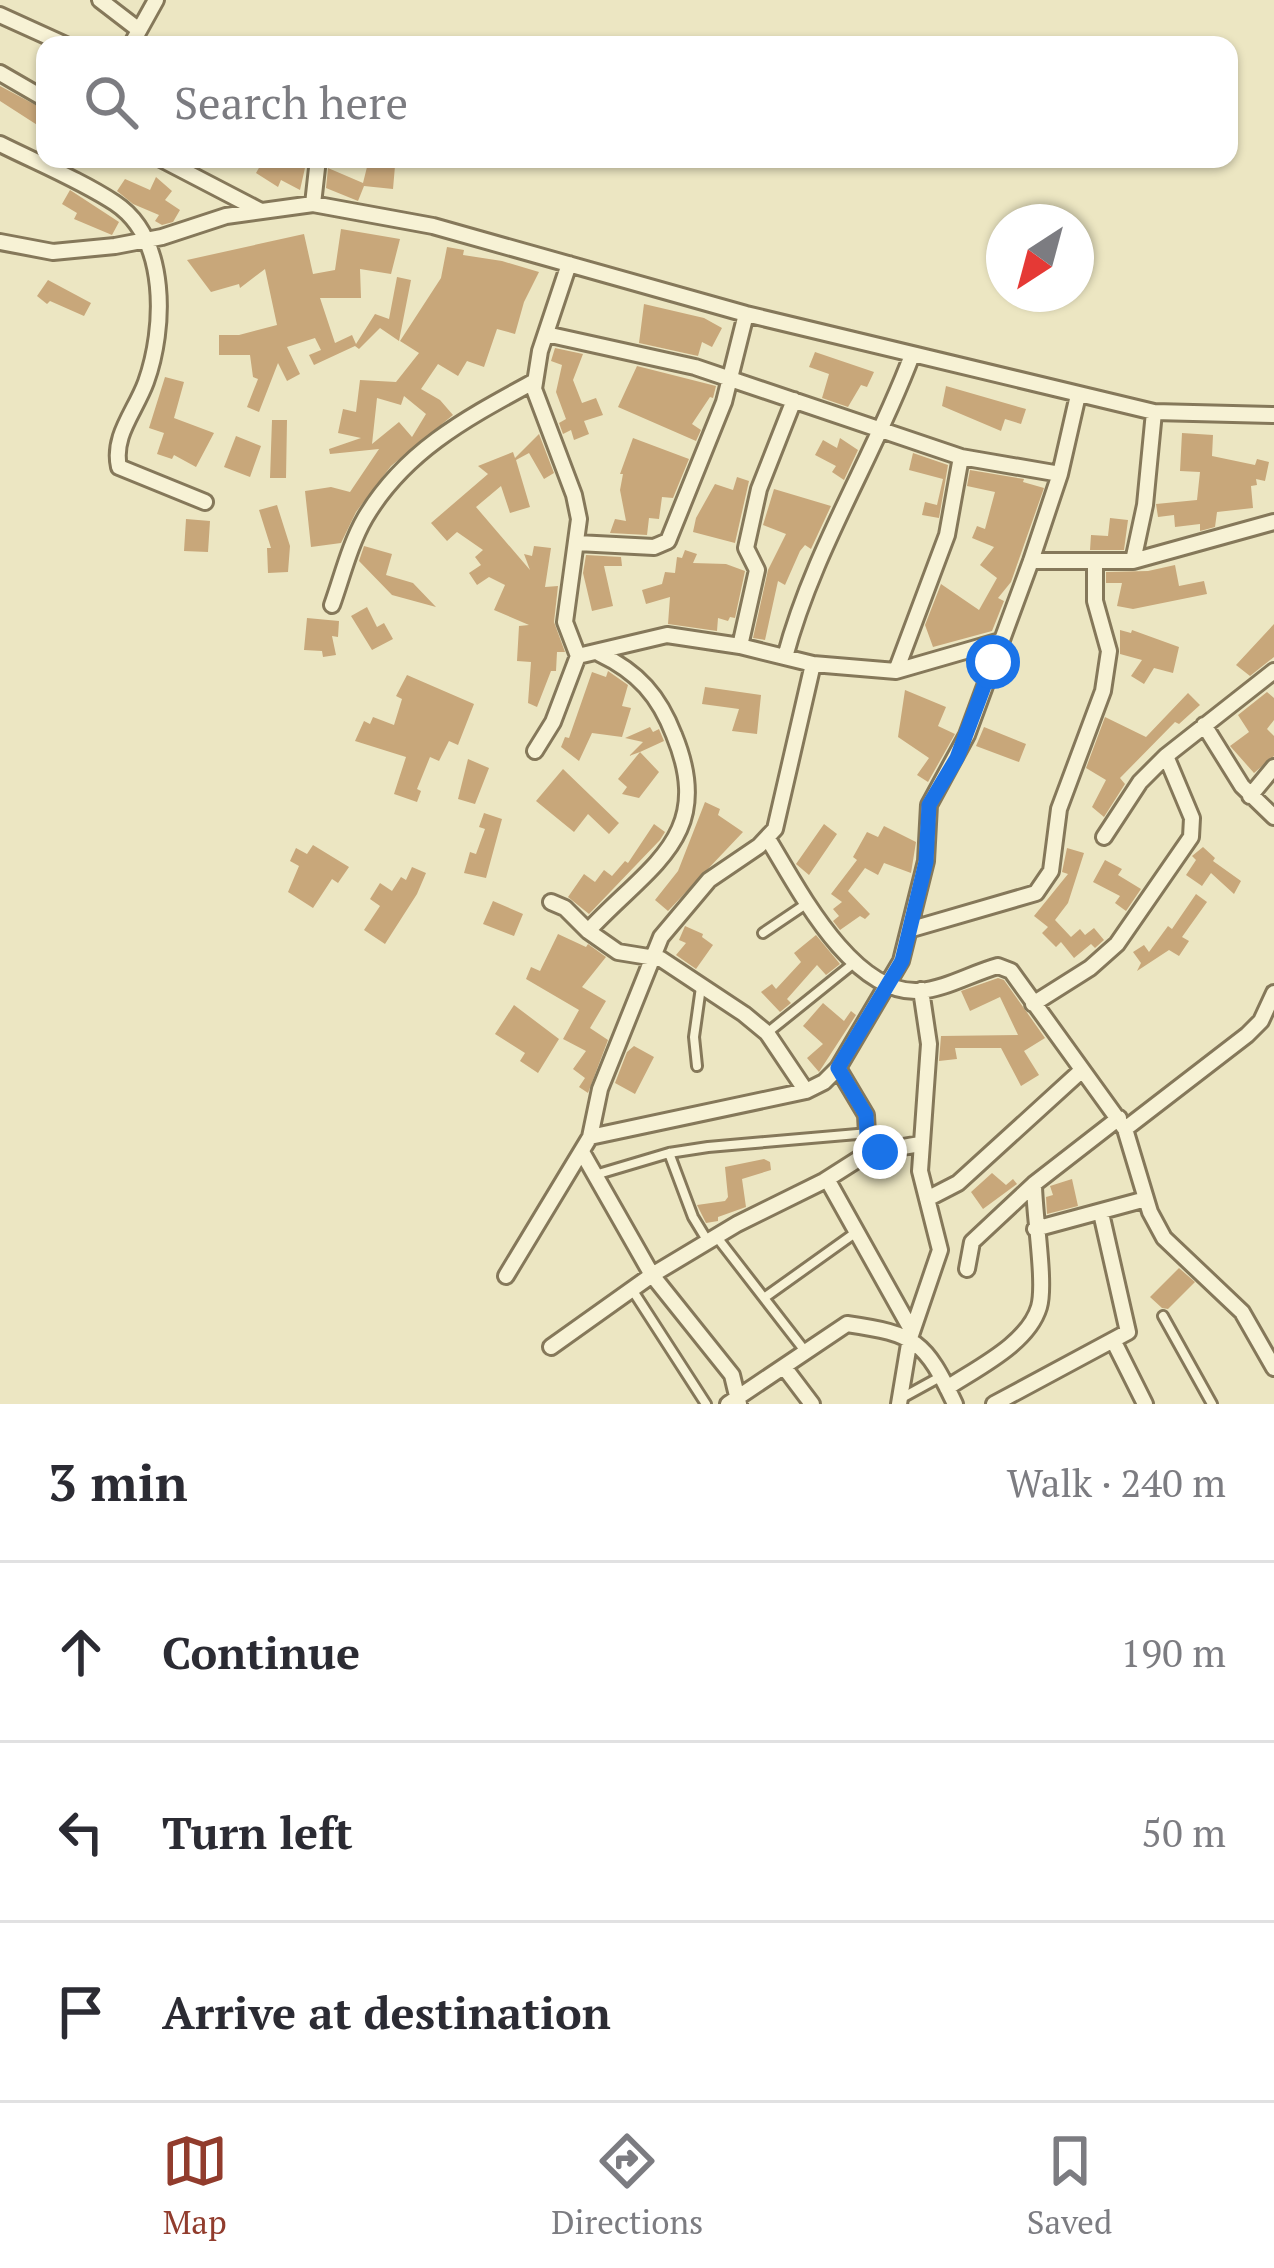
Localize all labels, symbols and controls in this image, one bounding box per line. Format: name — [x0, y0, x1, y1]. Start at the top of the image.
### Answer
search box — [36, 36, 1238, 168]
icon: search — [78, 69, 144, 135]
text: Search here — [174, 72, 408, 132]
north arrow — [986, 204, 1094, 312]
route start — [966, 635, 1020, 689]
route end — [853, 1125, 907, 1179]
text: 3 min — [48, 1448, 188, 1516]
text: Walk · 240 m — [1007, 1456, 1226, 1508]
icon: ahead — [48, 1619, 114, 1685]
text: Continue — [162, 1622, 360, 1682]
text: 190 m — [1121, 1626, 1226, 1678]
icon: left — [48, 1799, 114, 1865]
text: Turn left — [162, 1802, 353, 1862]
text: 50 m — [1141, 1806, 1226, 1858]
icon: arrive — [48, 1979, 114, 2045]
text: Arrive at destination — [162, 1982, 611, 2042]
tab: Map — [162, 2128, 228, 2243]
tab: Directions — [551, 2128, 703, 2243]
tab: Saved — [1027, 2128, 1112, 2243]

